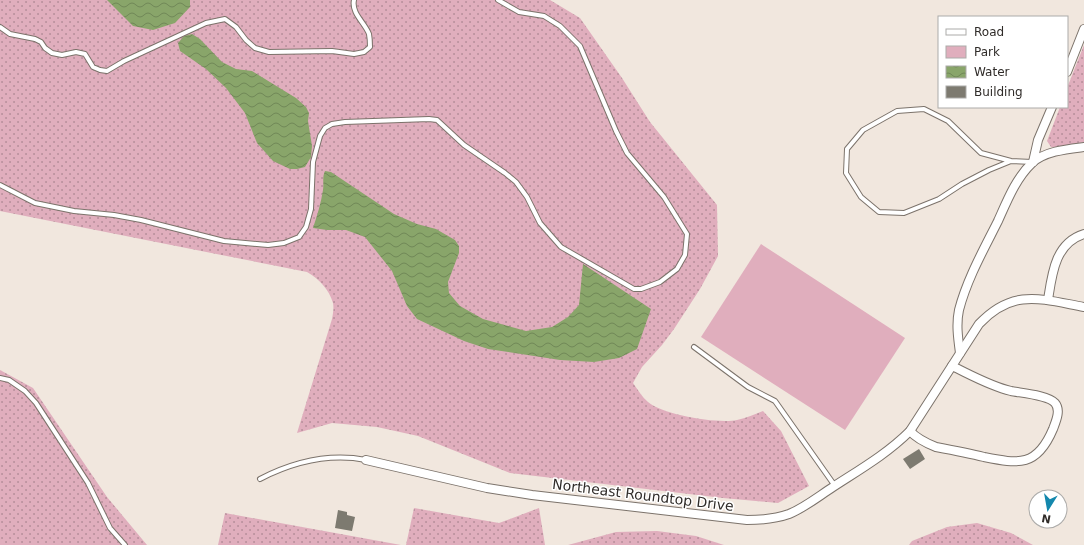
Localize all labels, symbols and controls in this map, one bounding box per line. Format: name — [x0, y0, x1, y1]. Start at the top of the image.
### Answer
legend — [938, 16, 1068, 108]
text: Road — [974, 25, 1004, 39]
text: Park — [974, 45, 1000, 59]
text: Water — [974, 65, 1010, 79]
text: Building — [974, 85, 1023, 99]
street label: Northeast Roundtop Drive — [551, 476, 735, 514]
north arrow — [1028, 489, 1068, 529]
text: N — [1040, 511, 1052, 526]

